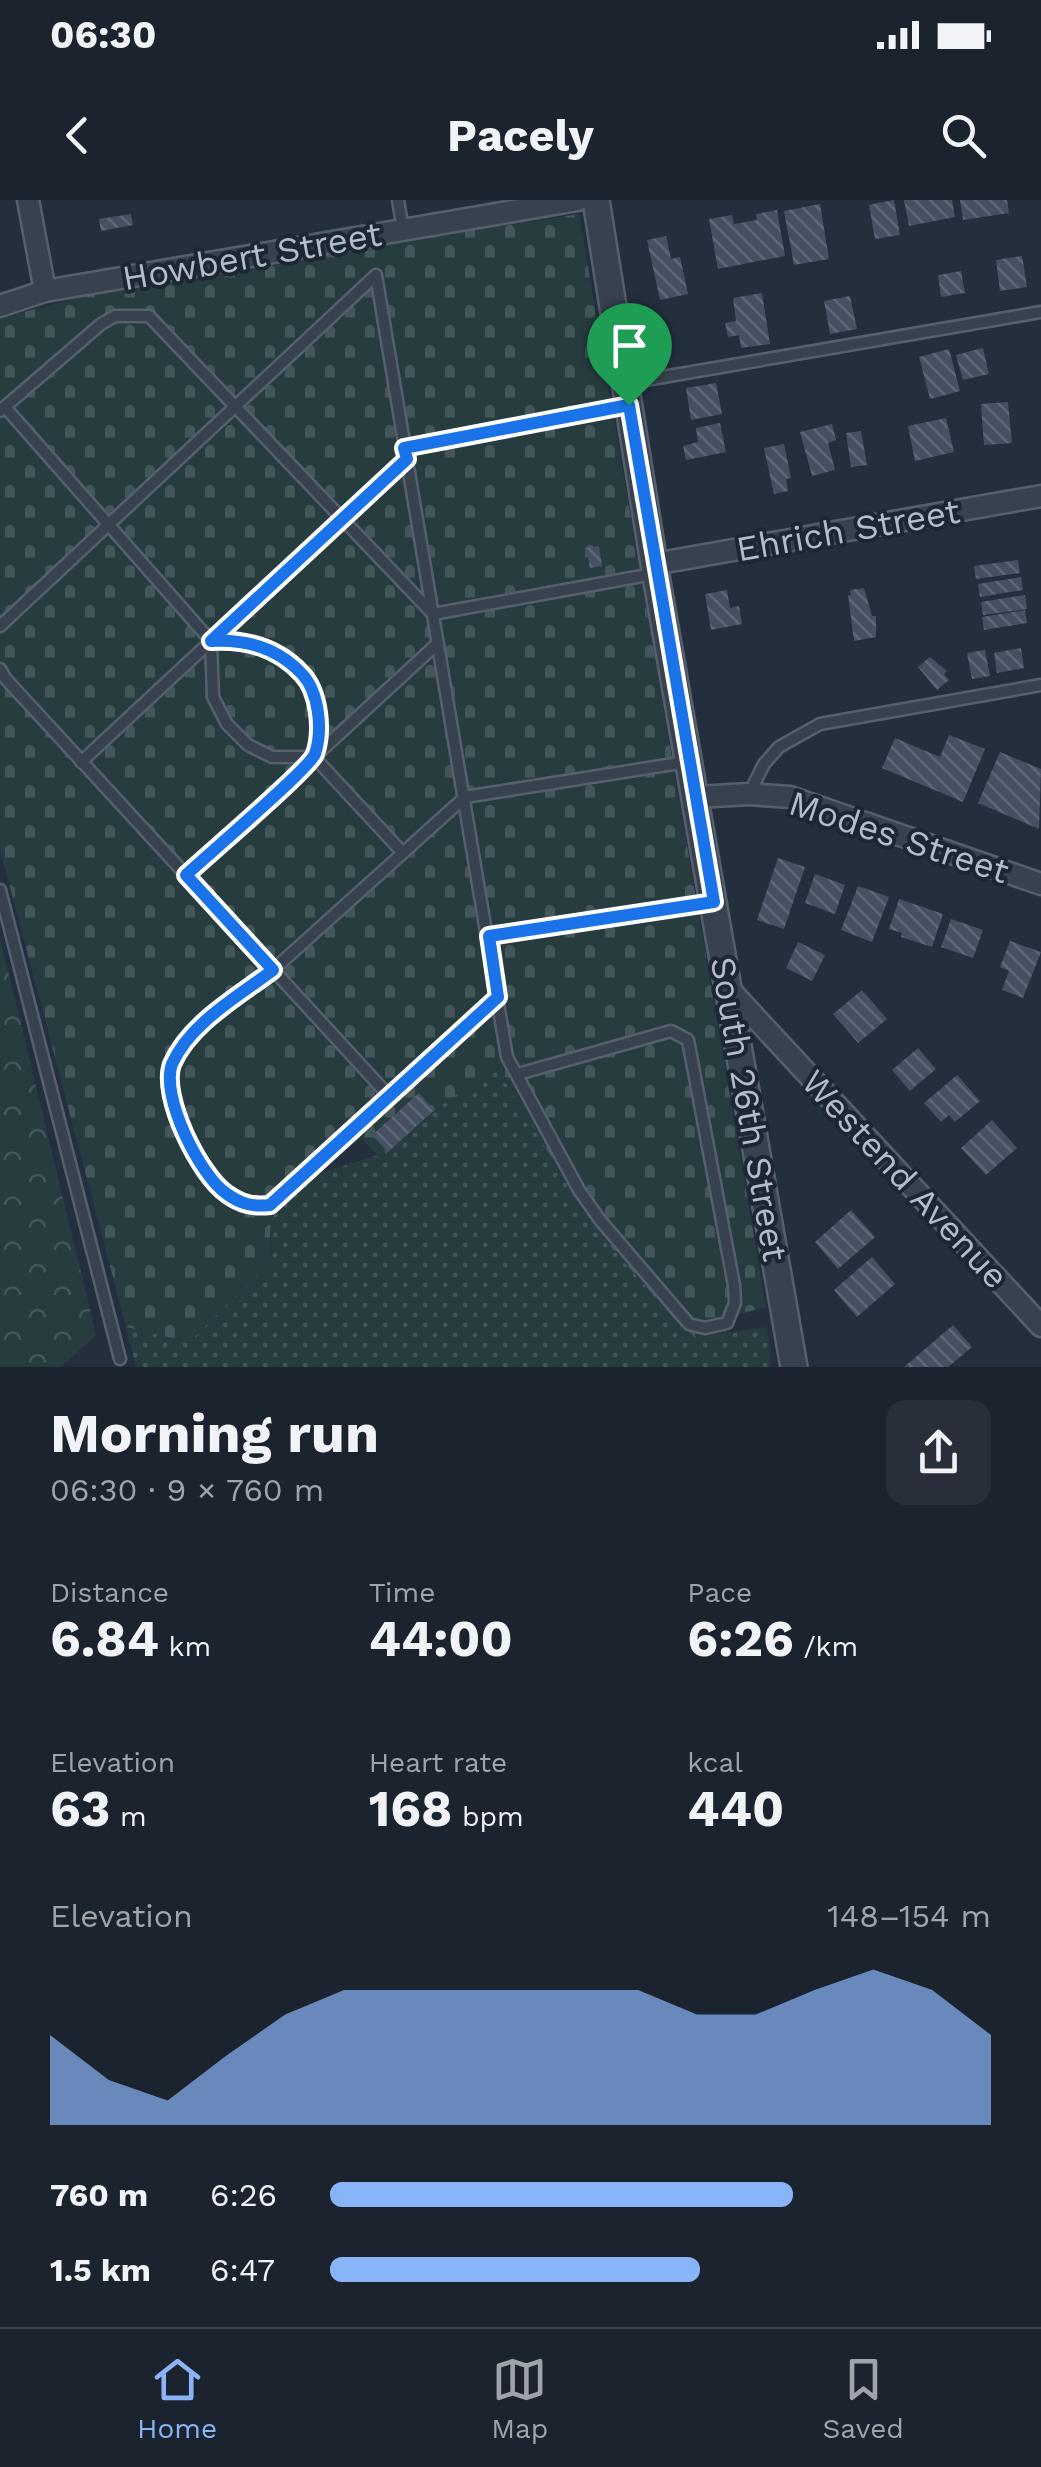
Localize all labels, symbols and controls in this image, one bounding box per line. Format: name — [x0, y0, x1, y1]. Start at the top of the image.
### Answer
text: 06:30 — [50, 13, 156, 57]
icon: back — [50, 108, 105, 163]
icon: search — [936, 108, 991, 163]
text: Pacely — [447, 109, 594, 162]
street label: Howbert Street — [119, 212, 385, 299]
pin — [587, 303, 672, 406]
icon: arrive — [602, 318, 657, 373]
street label: Ehrich Street — [733, 490, 963, 570]
street label: Modes Street — [784, 782, 1014, 892]
street label: South 26th Street — [702, 953, 797, 1265]
street label: Westend Avenue — [793, 1061, 1017, 1297]
button: share — [886, 1400, 991, 1505]
text: Morning run — [50, 1401, 379, 1465]
text: 06:30 · 9 × 760 m — [50, 1471, 324, 1509]
text: Distance — [50, 1576, 169, 1609]
text: Time — [369, 1576, 435, 1609]
text: Pace — [687, 1576, 752, 1609]
text: 6.84 — [50, 1609, 159, 1668]
text: 44:00 — [369, 1609, 513, 1668]
text: 6:26 — [687, 1609, 794, 1668]
text: km — [159, 1630, 211, 1663]
text: /km — [794, 1630, 858, 1663]
text: Elevation — [50, 1746, 175, 1779]
text: Heart rate — [369, 1746, 507, 1779]
text: kcal — [687, 1746, 743, 1779]
text: 63 — [50, 1779, 110, 1838]
text: 168 — [369, 1779, 452, 1838]
text: 440 — [687, 1779, 784, 1838]
text: m — [110, 1800, 147, 1833]
text: bpm — [452, 1800, 524, 1833]
text: Elevation — [50, 1897, 193, 1935]
text: 148–154 m — [827, 1897, 991, 1935]
text: 760 m — [50, 2176, 148, 2214]
text: 6:26 — [210, 2176, 277, 2214]
text: 1.5 km — [50, 2251, 151, 2289]
text: 6:47 — [210, 2251, 275, 2289]
tab: Home — [137, 2352, 217, 2445]
tab: Map — [491, 2352, 548, 2445]
tab: Saved — [823, 2352, 904, 2445]

